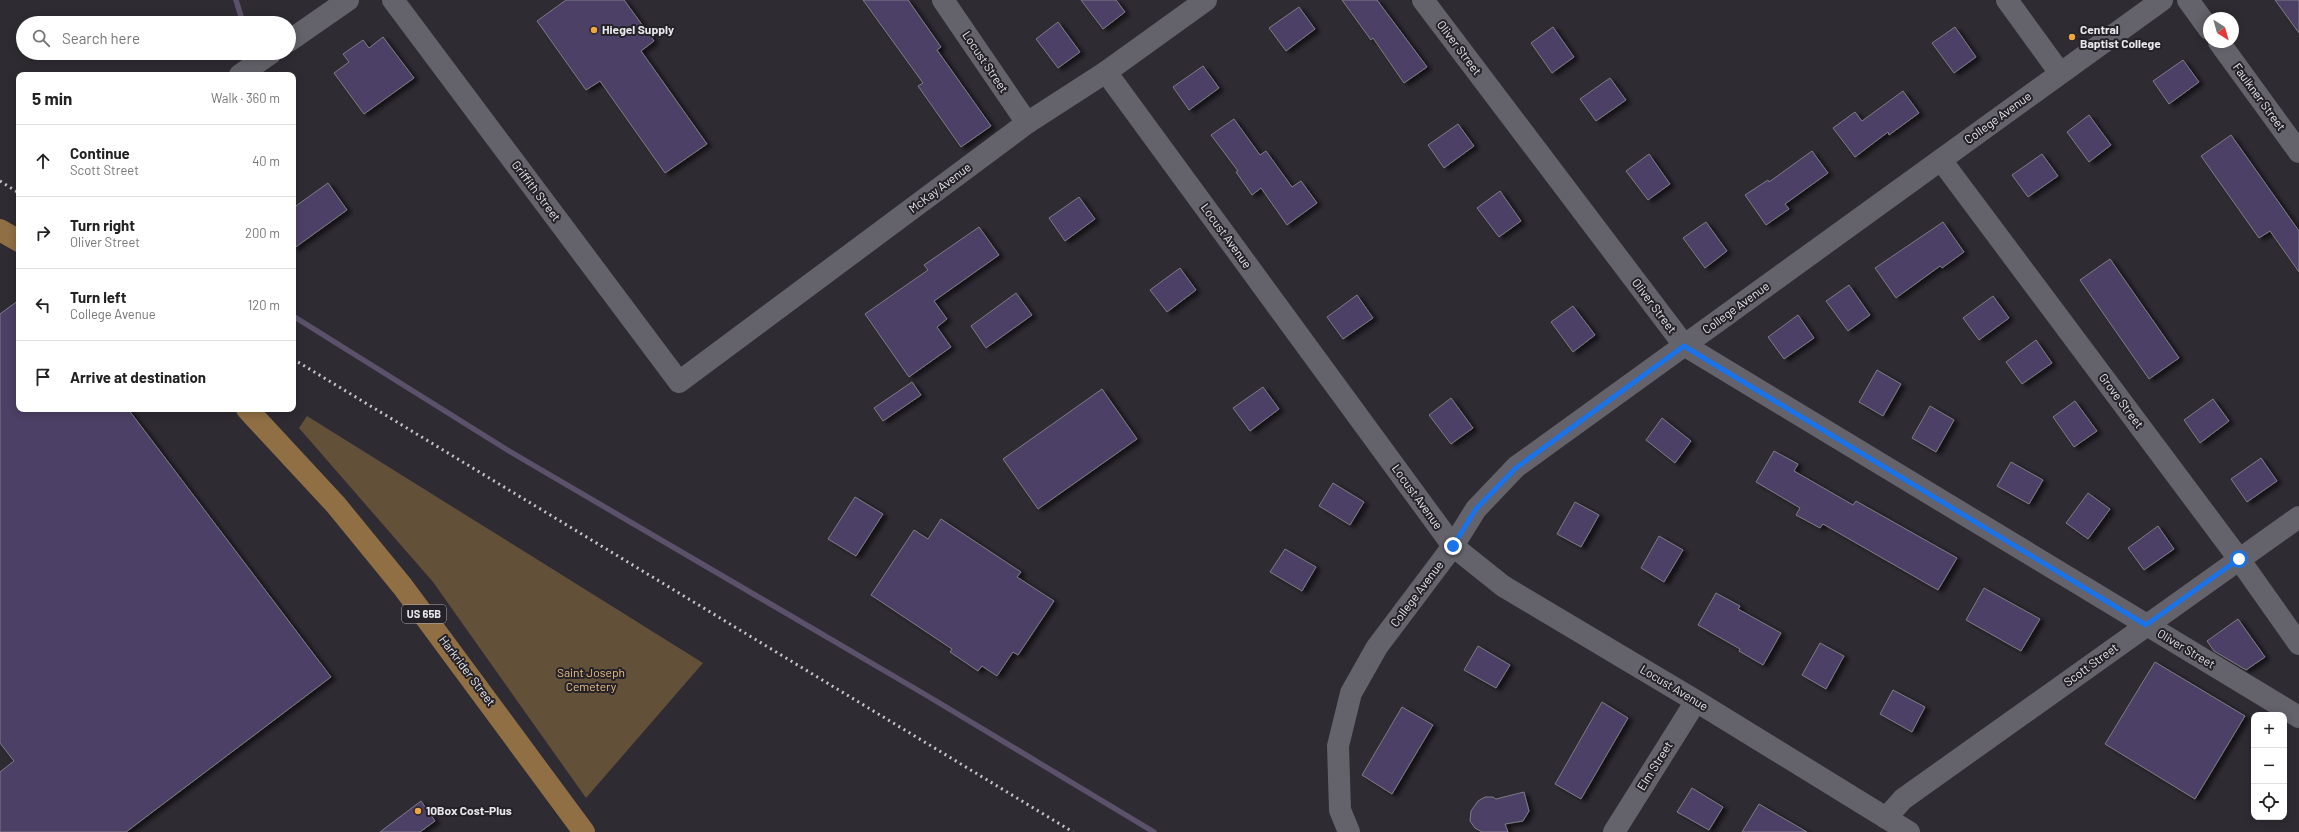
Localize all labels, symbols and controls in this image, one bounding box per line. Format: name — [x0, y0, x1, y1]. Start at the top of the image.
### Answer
north arrow — [2203, 12, 2239, 48]
search box — [16, 16, 296, 60]
street label: Oliver Street — [1435, 17, 1485, 77]
place label: Hiegel Supply — [602, 22, 674, 36]
place label: Central Baptist College — [2080, 22, 2161, 50]
marker: Hiegel Supply — [589, 25, 599, 35]
icon: search — [30, 27, 52, 49]
street label: Locust Street — [960, 28, 1012, 95]
text: Search here — [62, 29, 140, 47]
marker: Central Baptist College — [2067, 32, 2077, 42]
street label: Faulkner Street — [2231, 60, 2289, 133]
text: 5 min — [32, 88, 72, 108]
street label: College Avenue — [1961, 88, 2034, 146]
text: Walk · 360 m — [211, 90, 280, 106]
text: Continue — [70, 144, 130, 162]
icon: ahead — [32, 150, 54, 172]
text: 40 m — [252, 153, 280, 169]
street label: Griffith Street — [510, 157, 564, 223]
street label: McKay Avenue — [906, 159, 973, 215]
text: Scott Street — [70, 162, 139, 178]
street label: Locust Avenue — [1199, 200, 1255, 271]
text: Turn right — [70, 216, 135, 234]
icon: right — [32, 222, 54, 244]
text: 200 m — [245, 225, 280, 241]
text: Oliver Street — [70, 234, 140, 250]
street label: Oliver Street — [1630, 275, 1680, 335]
street label: College Avenue — [1699, 278, 1772, 336]
text: Turn left — [70, 288, 126, 306]
icon: left — [32, 294, 54, 316]
text: 120 m — [248, 297, 280, 313]
text: College Avenue — [70, 306, 156, 322]
icon: arrive — [32, 366, 54, 388]
text: Arrive at destination — [70, 368, 206, 386]
street label: Grove Street — [2097, 370, 2147, 431]
street label: Locust Avenue — [1390, 461, 1446, 532]
route end — [1444, 537, 1462, 555]
route start — [2230, 550, 2248, 568]
street label: College Avenue — [1387, 558, 1446, 629]
road number: US 65B — [402, 605, 446, 623]
street label: Oliver Street — [2155, 625, 2218, 671]
street label: Harkrider Street — [437, 633, 499, 708]
street label: Scott Street — [2061, 640, 2120, 689]
street label: Locust Avenue — [1638, 661, 1711, 713]
park label: Saint Joseph Cemetery — [557, 665, 625, 693]
map controls — [2251, 712, 2287, 820]
button: + — [2251, 712, 2287, 748]
street label: Elm Street — [1634, 738, 1675, 793]
button: − — [2251, 748, 2287, 784]
button: locate — [2251, 784, 2287, 820]
place label: 10Box Cost-Plus — [426, 803, 512, 817]
marker: 10Box Cost-Plus — [413, 806, 423, 816]

